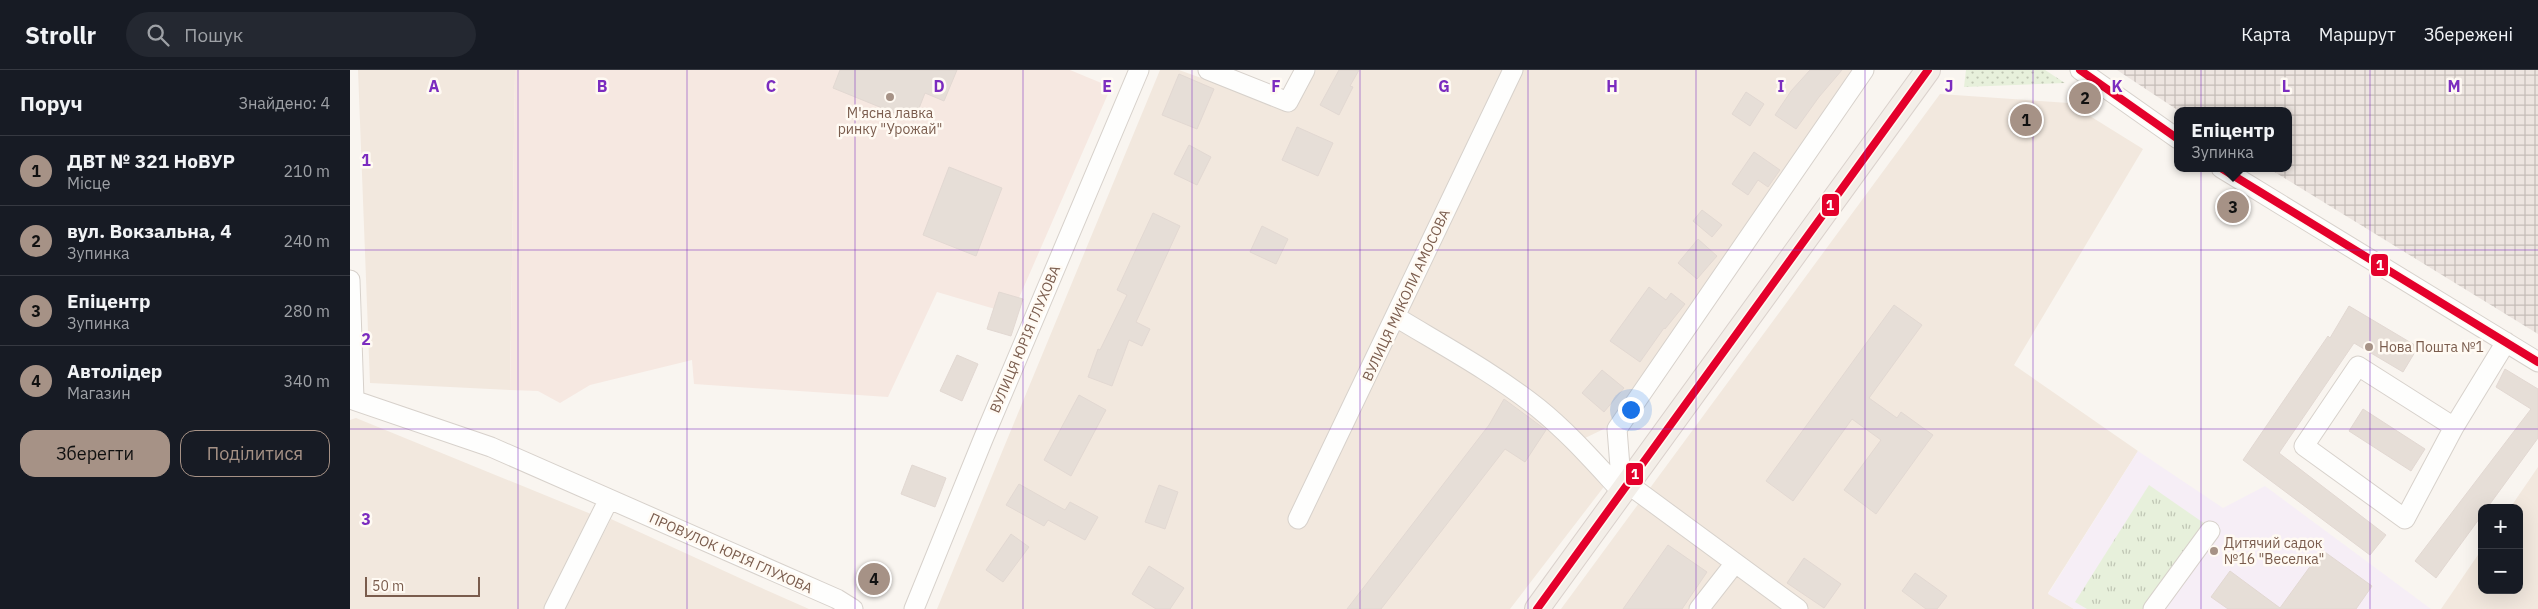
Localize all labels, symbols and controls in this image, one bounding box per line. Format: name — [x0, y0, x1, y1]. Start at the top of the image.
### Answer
search box — [126, 12, 476, 57]
text: Strollr — [25, 19, 96, 51]
icon: search — [144, 21, 172, 49]
text: Пошук — [184, 23, 243, 47]
text: Карта — [2241, 23, 2291, 46]
text: Маршрут — [2319, 23, 2396, 46]
text: Збережені — [2424, 23, 2513, 46]
text: A — [429, 76, 440, 96]
text: B — [597, 76, 608, 96]
text: C — [766, 76, 776, 96]
text: D — [933, 76, 945, 96]
text: E — [1102, 76, 1112, 96]
text: F — [1271, 76, 1281, 96]
text: G — [1438, 76, 1450, 96]
text: H — [1606, 76, 1618, 96]
text: I — [1778, 76, 1785, 96]
text: J — [1945, 76, 1953, 96]
text: K — [2111, 76, 2123, 96]
text: L — [2282, 76, 2290, 96]
text: M — [2447, 76, 2461, 96]
pin: 2 — [2069, 79, 2101, 117]
text: Поруч — [20, 89, 83, 117]
marker: М'ясна лавка ринку "Урожай" — [884, 91, 896, 103]
text: Знайдено: 4 — [238, 93, 330, 113]
pin: 1 — [2010, 101, 2042, 139]
place label: М'ясна лавка ринку "Урожай" — [838, 104, 942, 138]
popup — [2174, 107, 2292, 172]
text: Епіцентр — [2191, 118, 2275, 142]
text: Зупинка — [2191, 142, 2254, 162]
text: ДВТ № 321 НоВУР — [67, 149, 235, 173]
text: 1 — [361, 150, 371, 170]
text: 1 — [31, 161, 41, 181]
text: 210 m — [283, 161, 330, 181]
text: Місце — [67, 173, 110, 193]
pin: 3 — [2217, 188, 2249, 226]
line badge: 1 — [1821, 193, 1840, 217]
text: 1 — [1826, 196, 1835, 214]
street label: ВУЛИЦЯ МИКОЛИ АМОСОВА — [1358, 206, 1454, 384]
text: вул. Вокзальна, 4 — [67, 219, 232, 243]
text: 2 — [31, 231, 41, 251]
text: 240 m — [283, 231, 330, 251]
text: Зупинка — [67, 243, 130, 263]
line badge: 1 — [2370, 253, 2389, 277]
text: 1 — [2376, 256, 2385, 274]
street label: ВУЛИЦЯ ЮРІЯ ГЛУХОВА — [986, 262, 1064, 416]
text: Епіцентр — [67, 289, 150, 313]
text: 3 — [31, 301, 41, 321]
text: 280 m — [283, 301, 330, 321]
text: Зупинка — [67, 313, 130, 333]
text: 2 — [361, 329, 371, 349]
place label: Нова Пошта №1 — [2379, 338, 2484, 356]
marker: Нова Пошта №1 — [2363, 341, 2375, 353]
text: Автолідер — [67, 359, 162, 383]
text: 4 — [31, 371, 41, 391]
text: 340 m — [283, 371, 330, 391]
text: Магазин — [67, 383, 131, 403]
your location — [1618, 397, 1644, 423]
button: Зберегти — [20, 430, 170, 477]
button: Поділитися — [180, 430, 330, 477]
line badge: 1 — [1625, 462, 1644, 486]
text: 1 — [1631, 465, 1640, 483]
map controls — [2478, 504, 2523, 594]
button: + — [2478, 504, 2523, 549]
text: 3 — [361, 509, 371, 529]
street label: ПРОВУЛОК ЮРІЯ ГЛУХОВА — [647, 509, 815, 597]
place label: Дитячий садок №16 "Веселка" — [2224, 534, 2324, 568]
marker: Дитячий садок №16 "Веселка" — [2208, 545, 2220, 557]
button: − — [2478, 549, 2523, 594]
pin: 4 — [858, 560, 890, 598]
scale bar — [365, 574, 480, 597]
text: 50 m — [372, 577, 404, 595]

